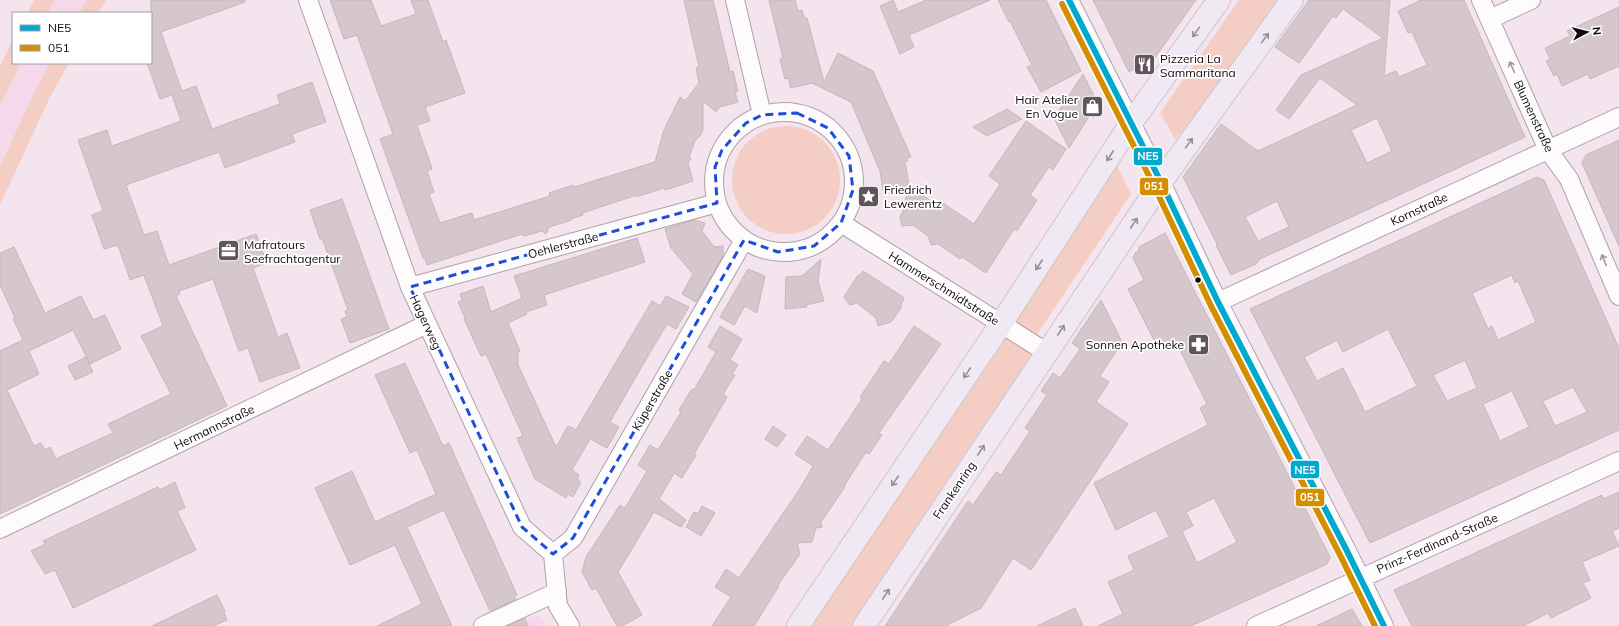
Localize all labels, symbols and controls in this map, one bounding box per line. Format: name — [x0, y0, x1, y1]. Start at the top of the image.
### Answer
legend — [12, 12, 152, 64]
north arrow — [1567, 12, 1607, 52]
text: NE5 — [48, 20, 71, 35]
one-way arrow — [1192, 26, 1200, 37]
text: N — [1589, 26, 1604, 36]
one-way arrow — [1261, 32, 1269, 43]
text: 051 — [48, 40, 70, 55]
place label: Pizzeria La Sammaritana — [1160, 51, 1236, 80]
restaurant icon: Pizzeria La Sammaritana — [1131, 52, 1157, 78]
one-way arrow — [1507, 62, 1515, 74]
street label: Blumenstraße — [1511, 78, 1557, 154]
place label: Hair Atelier En Vogue — [1015, 92, 1079, 121]
shop icon: Hair Atelier En Vogue — [1080, 93, 1106, 119]
one-way arrow — [1185, 138, 1193, 149]
line badge: NE5 — [1133, 147, 1163, 166]
text: NE5 — [1137, 149, 1159, 163]
one-way arrow — [1105, 150, 1113, 162]
line badge: 051 — [1139, 177, 1169, 196]
text: 051 — [1144, 179, 1164, 193]
place label: Friedrich Lewerentz — [884, 182, 942, 211]
place icon: Friedrich Lewerentz — [856, 183, 882, 209]
street label: Kornstraße — [1388, 189, 1450, 229]
one-way arrow — [1130, 218, 1138, 229]
street label: Oehlerstraße — [526, 228, 600, 262]
place label: Mafratours Seefrachtagentur — [244, 237, 341, 266]
office icon: Mafratours Seefrachtagentur — [216, 238, 242, 264]
street label: Hammerschmidtstraße — [886, 248, 1002, 328]
one-way arrow — [1599, 254, 1607, 266]
one-way arrow — [1035, 259, 1043, 270]
unlabelled marker — [1193, 275, 1203, 285]
street label: Hagerweg — [407, 292, 445, 352]
one-way arrow — [1057, 325, 1065, 336]
pharmacy icon: Sonnen Apotheke — [1186, 331, 1212, 357]
place label: Sonnen Apotheke — [1086, 337, 1184, 352]
street label: Küperstraße — [628, 367, 676, 433]
one-way arrow — [963, 368, 972, 379]
street label: Hermannstraße — [171, 401, 257, 453]
one-way arrow — [977, 445, 985, 456]
street label: Frankenring — [929, 458, 979, 522]
line badge: NE5 — [1290, 460, 1320, 479]
text: NE5 — [1294, 463, 1316, 477]
one-way arrow — [891, 476, 899, 487]
line badge: 051 — [1295, 488, 1325, 507]
text: 051 — [1300, 490, 1320, 504]
street label: Prinz-Ferdinand-Straße — [1374, 510, 1500, 576]
one-way arrow — [882, 588, 890, 599]

